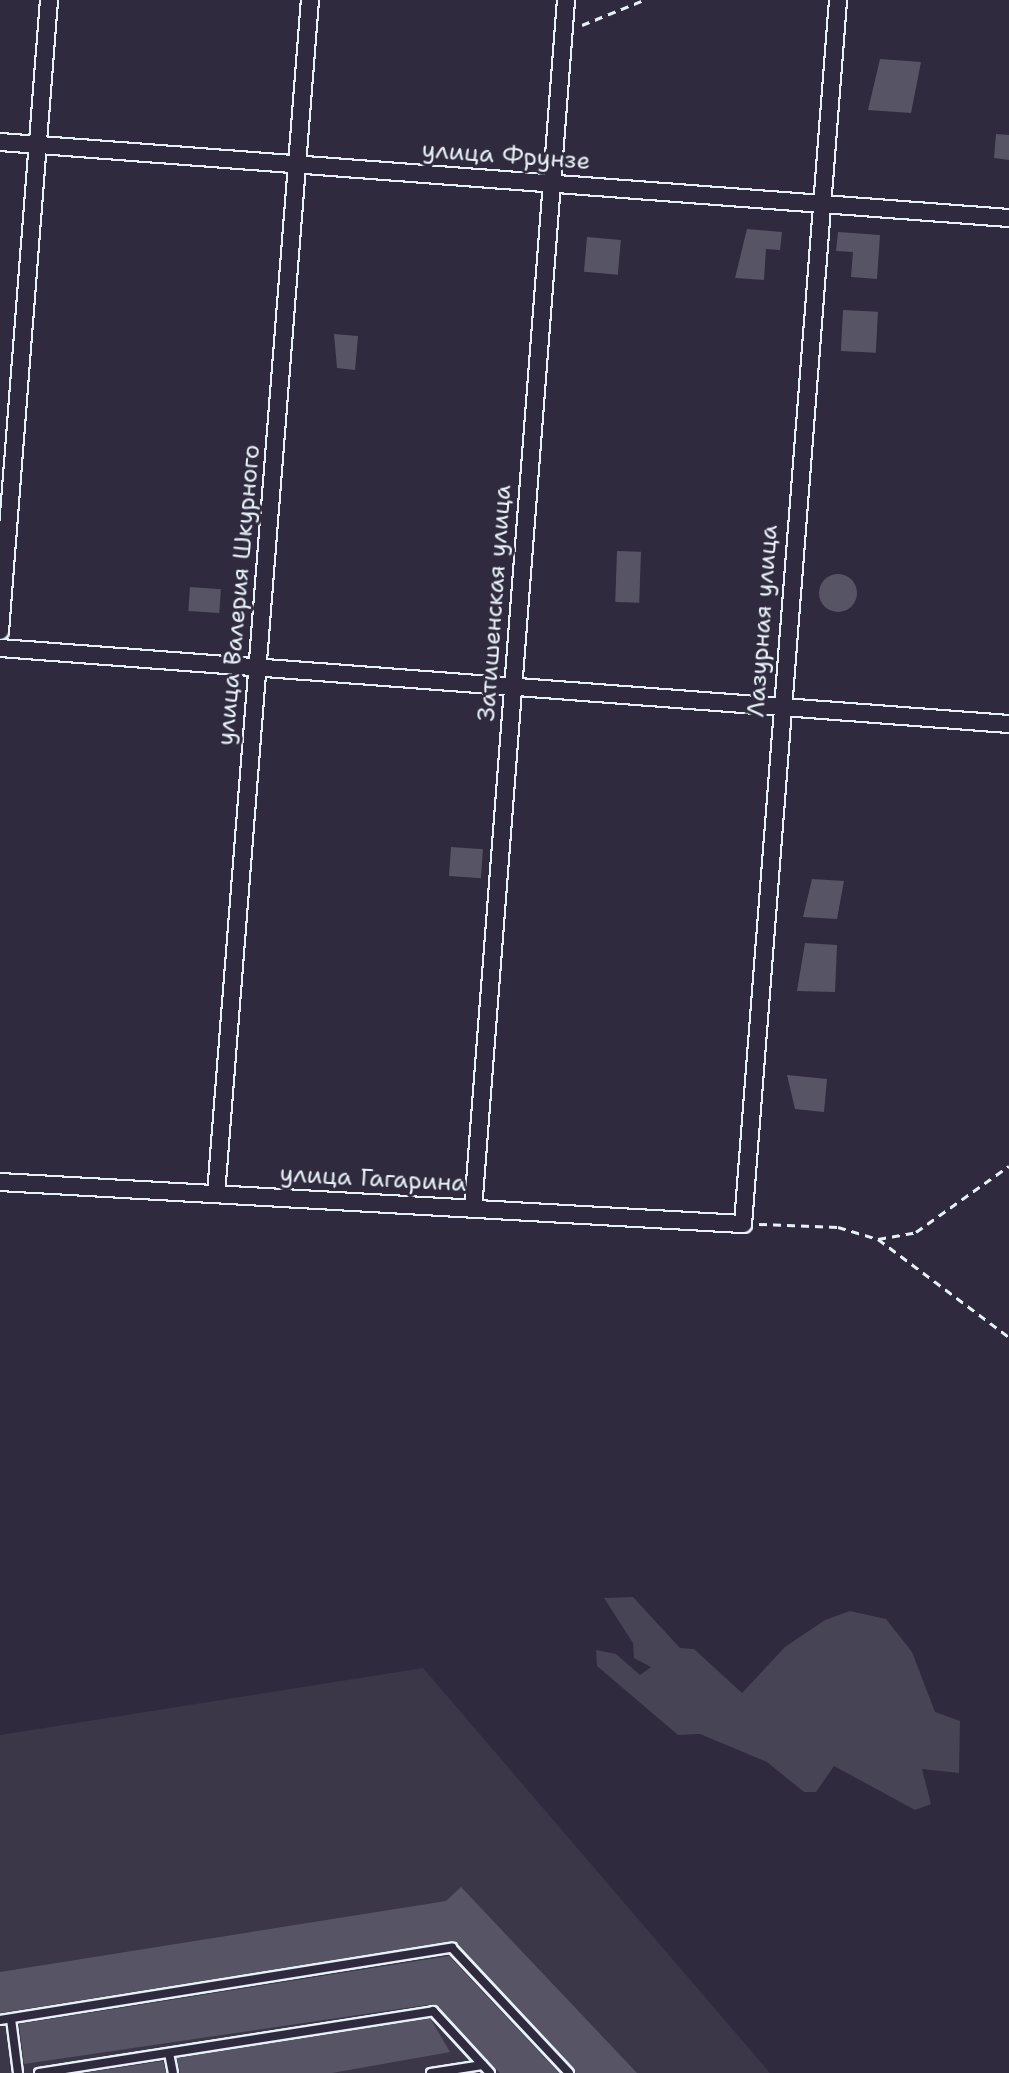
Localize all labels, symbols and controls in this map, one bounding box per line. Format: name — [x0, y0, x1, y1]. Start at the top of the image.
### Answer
street label: улица Фрунзе — [421, 136, 591, 176]
street label: улица Валерия Шкурного — [211, 443, 267, 747]
street label: Затишенская улица — [472, 484, 518, 722]
street label: Лазурная улица — [742, 524, 784, 718]
street label: улица Гагарина — [279, 1160, 467, 1198]

